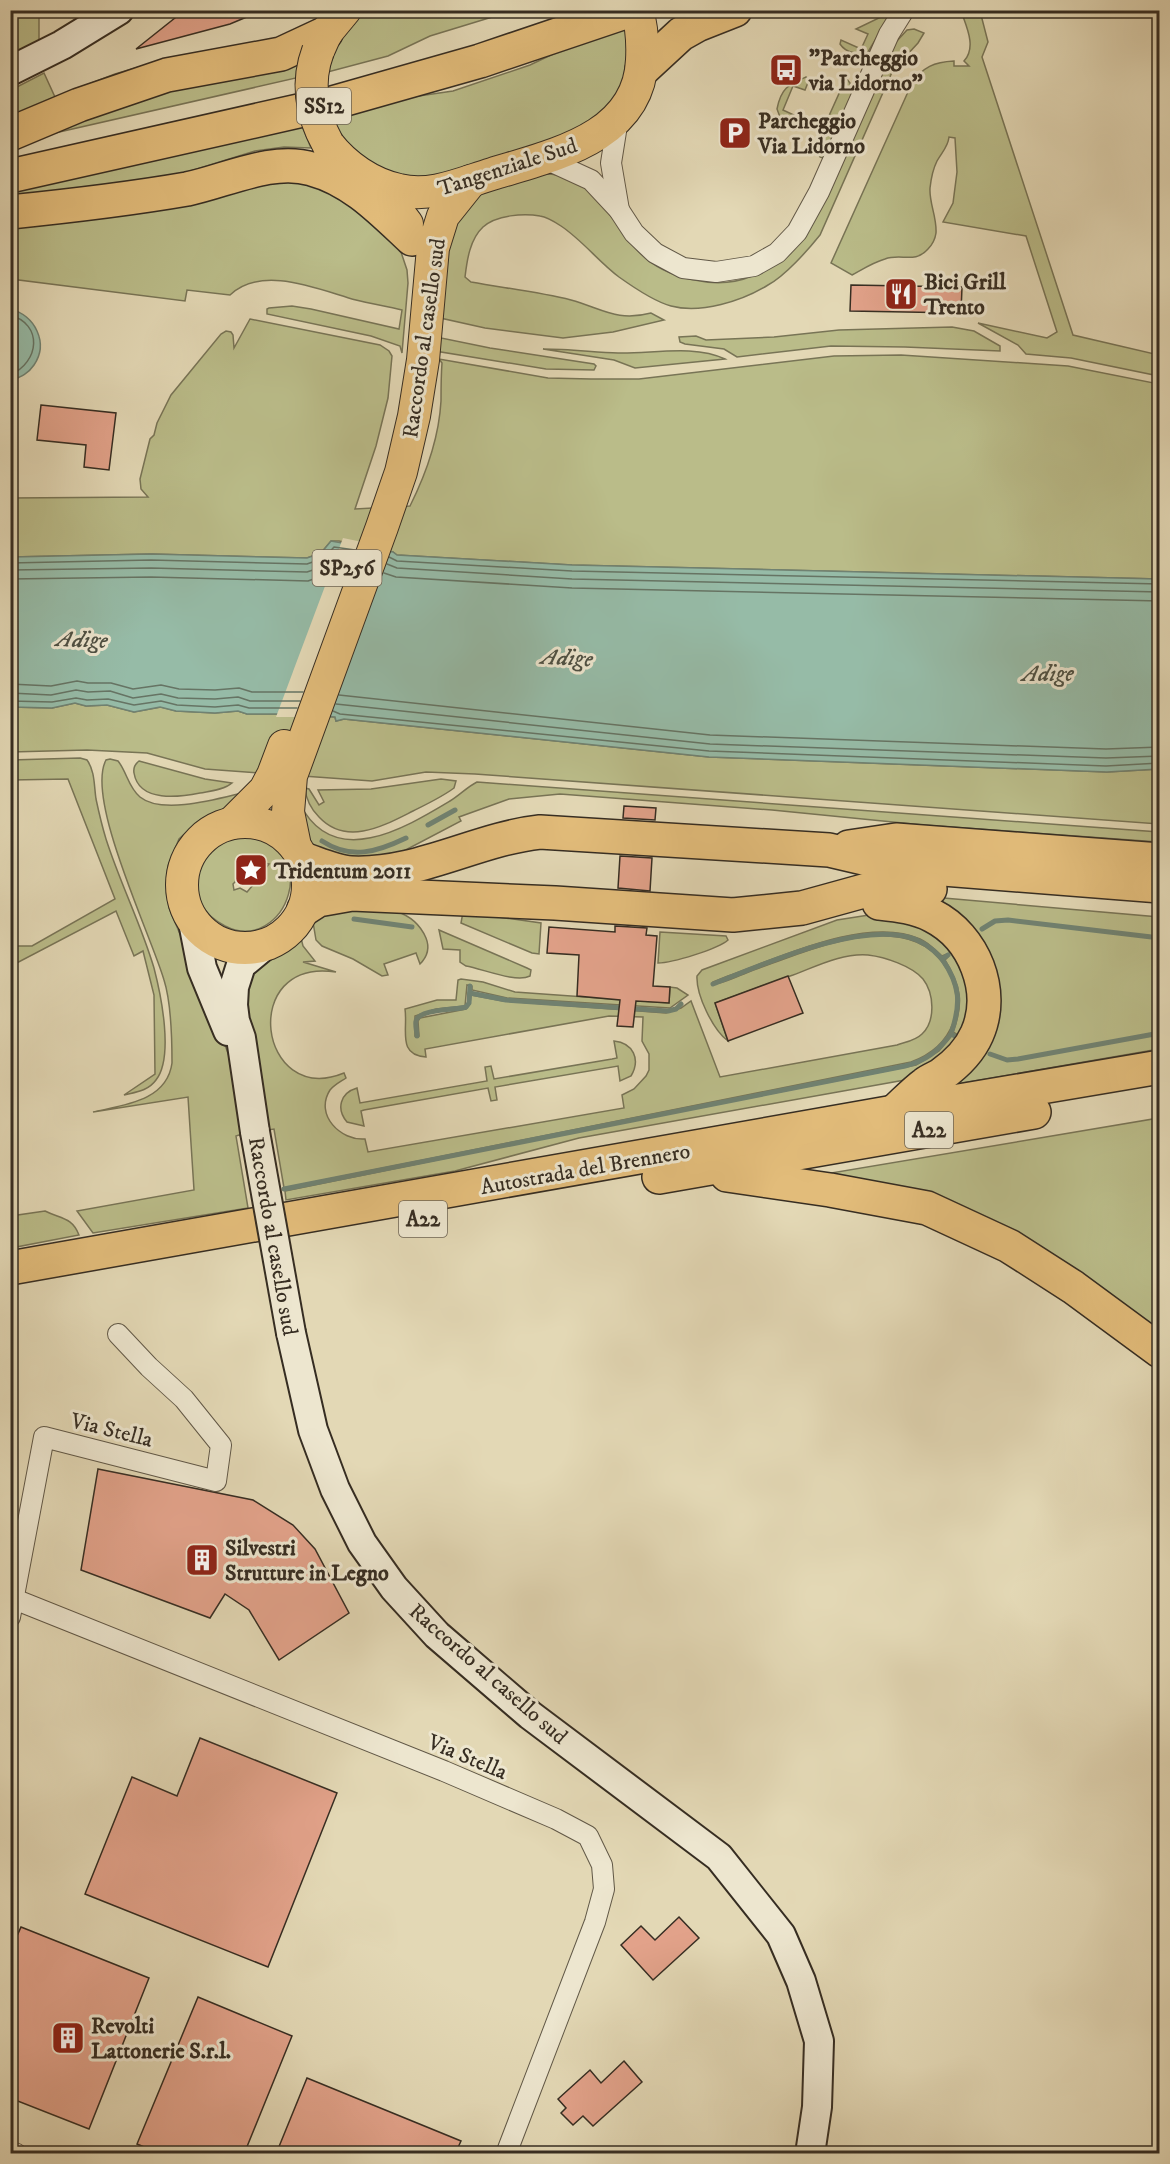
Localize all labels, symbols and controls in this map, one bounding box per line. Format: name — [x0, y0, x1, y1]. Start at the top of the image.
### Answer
place label: "Parcheggio via Lidorno" — [808, 45, 923, 97]
bus stop icon: "Parcheggio via Lidorno" — [768, 52, 804, 88]
road number: SS12 — [297, 88, 351, 124]
place label: Parcheggio Via Lidorno — [757, 108, 865, 160]
parking icon: Parcheggio Via Lidorno — [717, 115, 753, 151]
street label: Tangenziale Sud — [434, 132, 581, 203]
street label: Raccordo al casello sud — [397, 237, 452, 440]
place label: Bici Grill Trento — [923, 269, 1006, 321]
restaurant icon: Bici Grill Trento — [883, 276, 919, 312]
road number: SP256 — [312, 550, 382, 586]
water label: Adige — [53, 624, 109, 656]
water label: Adige — [537, 642, 594, 674]
water label: Adige — [1019, 659, 1075, 689]
place icon: Tridentum 2011 — [233, 852, 269, 888]
place label: Tridentum 2011 — [273, 858, 411, 885]
road number: A22 — [905, 1112, 953, 1148]
street label: Raccordo al casello sud — [242, 1135, 303, 1338]
street label: Autostrada del Brennero — [478, 1138, 692, 1201]
road number: A22 — [399, 1201, 447, 1237]
street label: Via Stella — [67, 1407, 156, 1454]
place label: Silvestri Strutture in Legno — [225, 1535, 389, 1587]
building icon: Silvestri Strutture in Legno — [184, 1542, 220, 1578]
street label: Raccordo al casello sud — [403, 1598, 573, 1750]
street label: Via Stella — [423, 1728, 512, 1786]
place label: Revolti Lattonerie S.r.l. — [91, 2013, 231, 2065]
building icon: Revolti Lattonerie S.r.l. — [50, 2020, 86, 2056]

